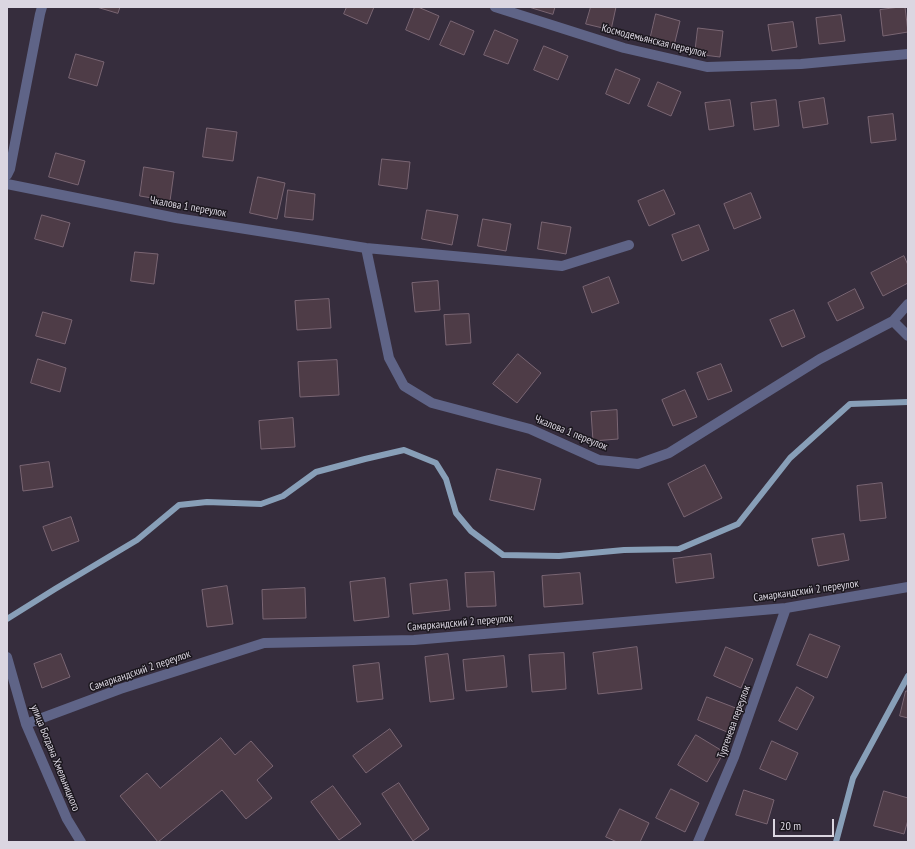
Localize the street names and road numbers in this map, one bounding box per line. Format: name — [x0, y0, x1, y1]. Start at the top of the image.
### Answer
street label: Космодемьянская переулок — [600, 22, 708, 60]
street label: Чкалова 1 переулок — [149, 194, 227, 220]
street label: Чкалова 1 переулок — [533, 412, 609, 454]
street label: Самаркандский 2 переулок — [753, 577, 859, 605]
street label: Самаркандский 2 переулок — [407, 612, 513, 634]
street label: Самаркандский 2 переулок — [88, 648, 192, 694]
street label: Тургенева переулок — [715, 684, 753, 760]
street label: улица Богдана Хмельницкого — [28, 703, 82, 813]

